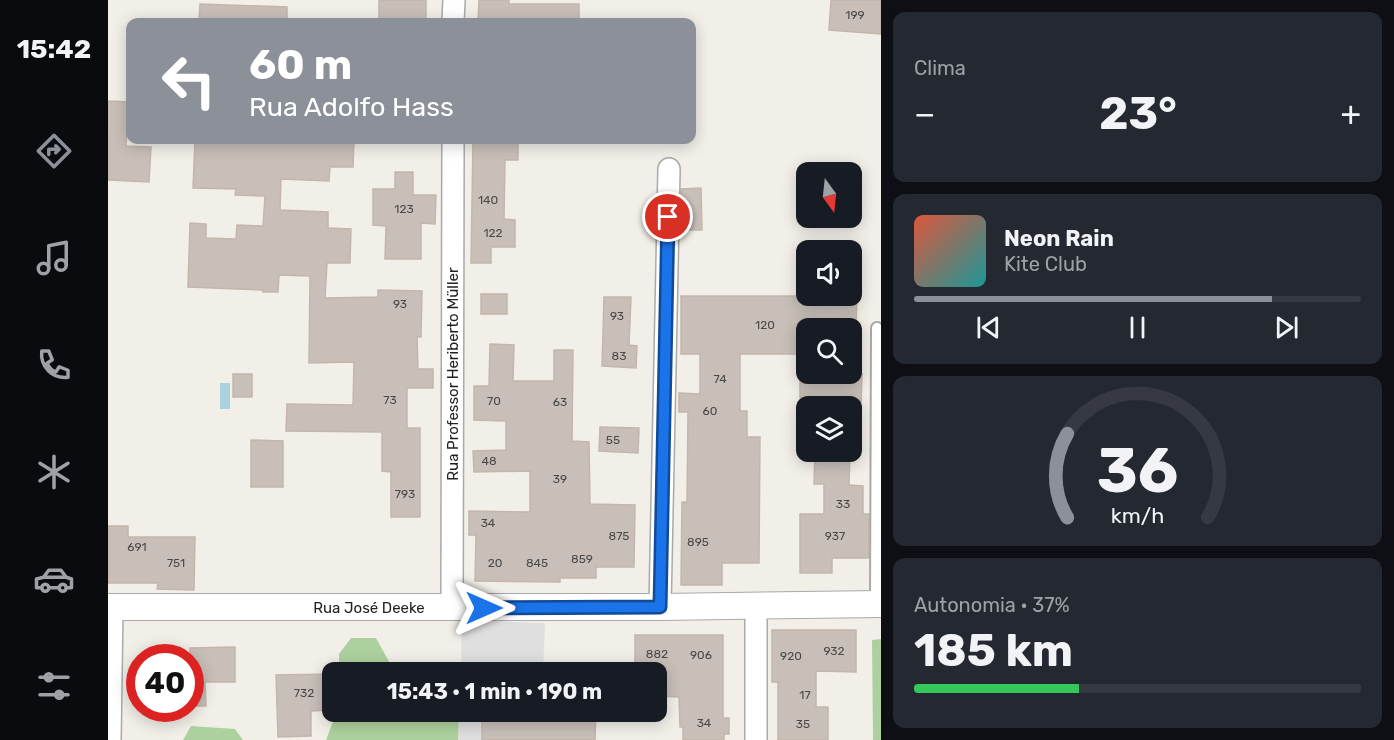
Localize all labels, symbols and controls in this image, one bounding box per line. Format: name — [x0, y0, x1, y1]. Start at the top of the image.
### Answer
house number: 199 — [845, 8, 865, 22]
text: 15:42 — [17, 33, 91, 65]
text: 60 m — [249, 40, 352, 90]
icon: left — [150, 42, 228, 120]
text: Clima — [914, 56, 966, 80]
text: 23° — [1099, 87, 1177, 140]
text: Rua Adolfo Hass — [249, 91, 454, 123]
text: − — [914, 94, 935, 133]
text: + — [1340, 94, 1361, 133]
icon: directions — [33, 130, 75, 172]
north arrow — [796, 162, 862, 228]
map controls — [796, 162, 862, 462]
pin — [642, 191, 693, 242]
house number: 140 — [478, 193, 498, 207]
icon: arrive — [651, 200, 684, 233]
house number: 123 — [394, 202, 414, 216]
text: Neon Rain — [1004, 225, 1114, 252]
house number: 122 — [483, 226, 503, 240]
icon: music — [33, 237, 75, 279]
button: sound — [796, 240, 862, 306]
text: Kite Club — [1004, 252, 1087, 276]
street label: Rua Professor Heriberto Müller — [444, 267, 462, 481]
house number: 93 — [393, 297, 407, 311]
house number: 93 — [610, 309, 624, 323]
icon: previous — [972, 311, 1005, 344]
icon: pause — [1121, 311, 1154, 344]
icon: next — [1270, 311, 1303, 344]
house number: 120 — [755, 318, 775, 332]
button: search — [796, 318, 862, 384]
icon: phone — [33, 344, 75, 386]
house number: 83 — [612, 349, 626, 363]
house number: 74 — [713, 372, 727, 386]
house number: 73 — [383, 393, 397, 407]
house number: 70 — [487, 394, 501, 408]
house number: 63 — [553, 395, 567, 409]
button: layers — [796, 396, 862, 462]
house number: 60 — [703, 404, 717, 418]
house number: 55 — [606, 433, 620, 447]
text: 36 — [1097, 434, 1178, 508]
icon: climate — [33, 451, 75, 493]
house number: 48 — [481, 454, 497, 468]
house number: 39 — [553, 472, 567, 486]
house number: 793 — [395, 487, 415, 501]
house number: 33 — [836, 497, 850, 511]
text: km/h — [1111, 503, 1164, 528]
house number: 34 — [481, 516, 496, 530]
house number: 875 — [609, 529, 629, 543]
house number: 937 — [825, 529, 845, 543]
house number: 895 — [687, 535, 709, 549]
house number: 691 — [127, 540, 147, 554]
house number: 859 — [571, 552, 593, 566]
house number: 751 — [167, 556, 185, 570]
house number: 20 — [488, 556, 502, 570]
house number: 845 — [526, 556, 548, 570]
icon: car — [33, 558, 75, 600]
position arrow — [452, 576, 516, 640]
text: Autonomia · 37% — [914, 593, 1070, 617]
street label: Rua José Deeke — [313, 599, 425, 617]
text: 185 km — [914, 624, 1073, 677]
speed limit sign: 40 — [126, 644, 204, 722]
house number: 932 — [823, 644, 845, 658]
house number: 882 — [646, 647, 668, 661]
house number: 906 — [690, 648, 712, 662]
house number: 920 — [780, 649, 802, 663]
icon: filters — [33, 665, 75, 707]
text: 15:43 · 1 min · 190 m — [387, 678, 602, 705]
house number: 732 — [294, 686, 314, 700]
house number: 17 — [799, 688, 811, 702]
house number: 34 — [697, 716, 712, 730]
house number: 35 — [796, 717, 810, 731]

